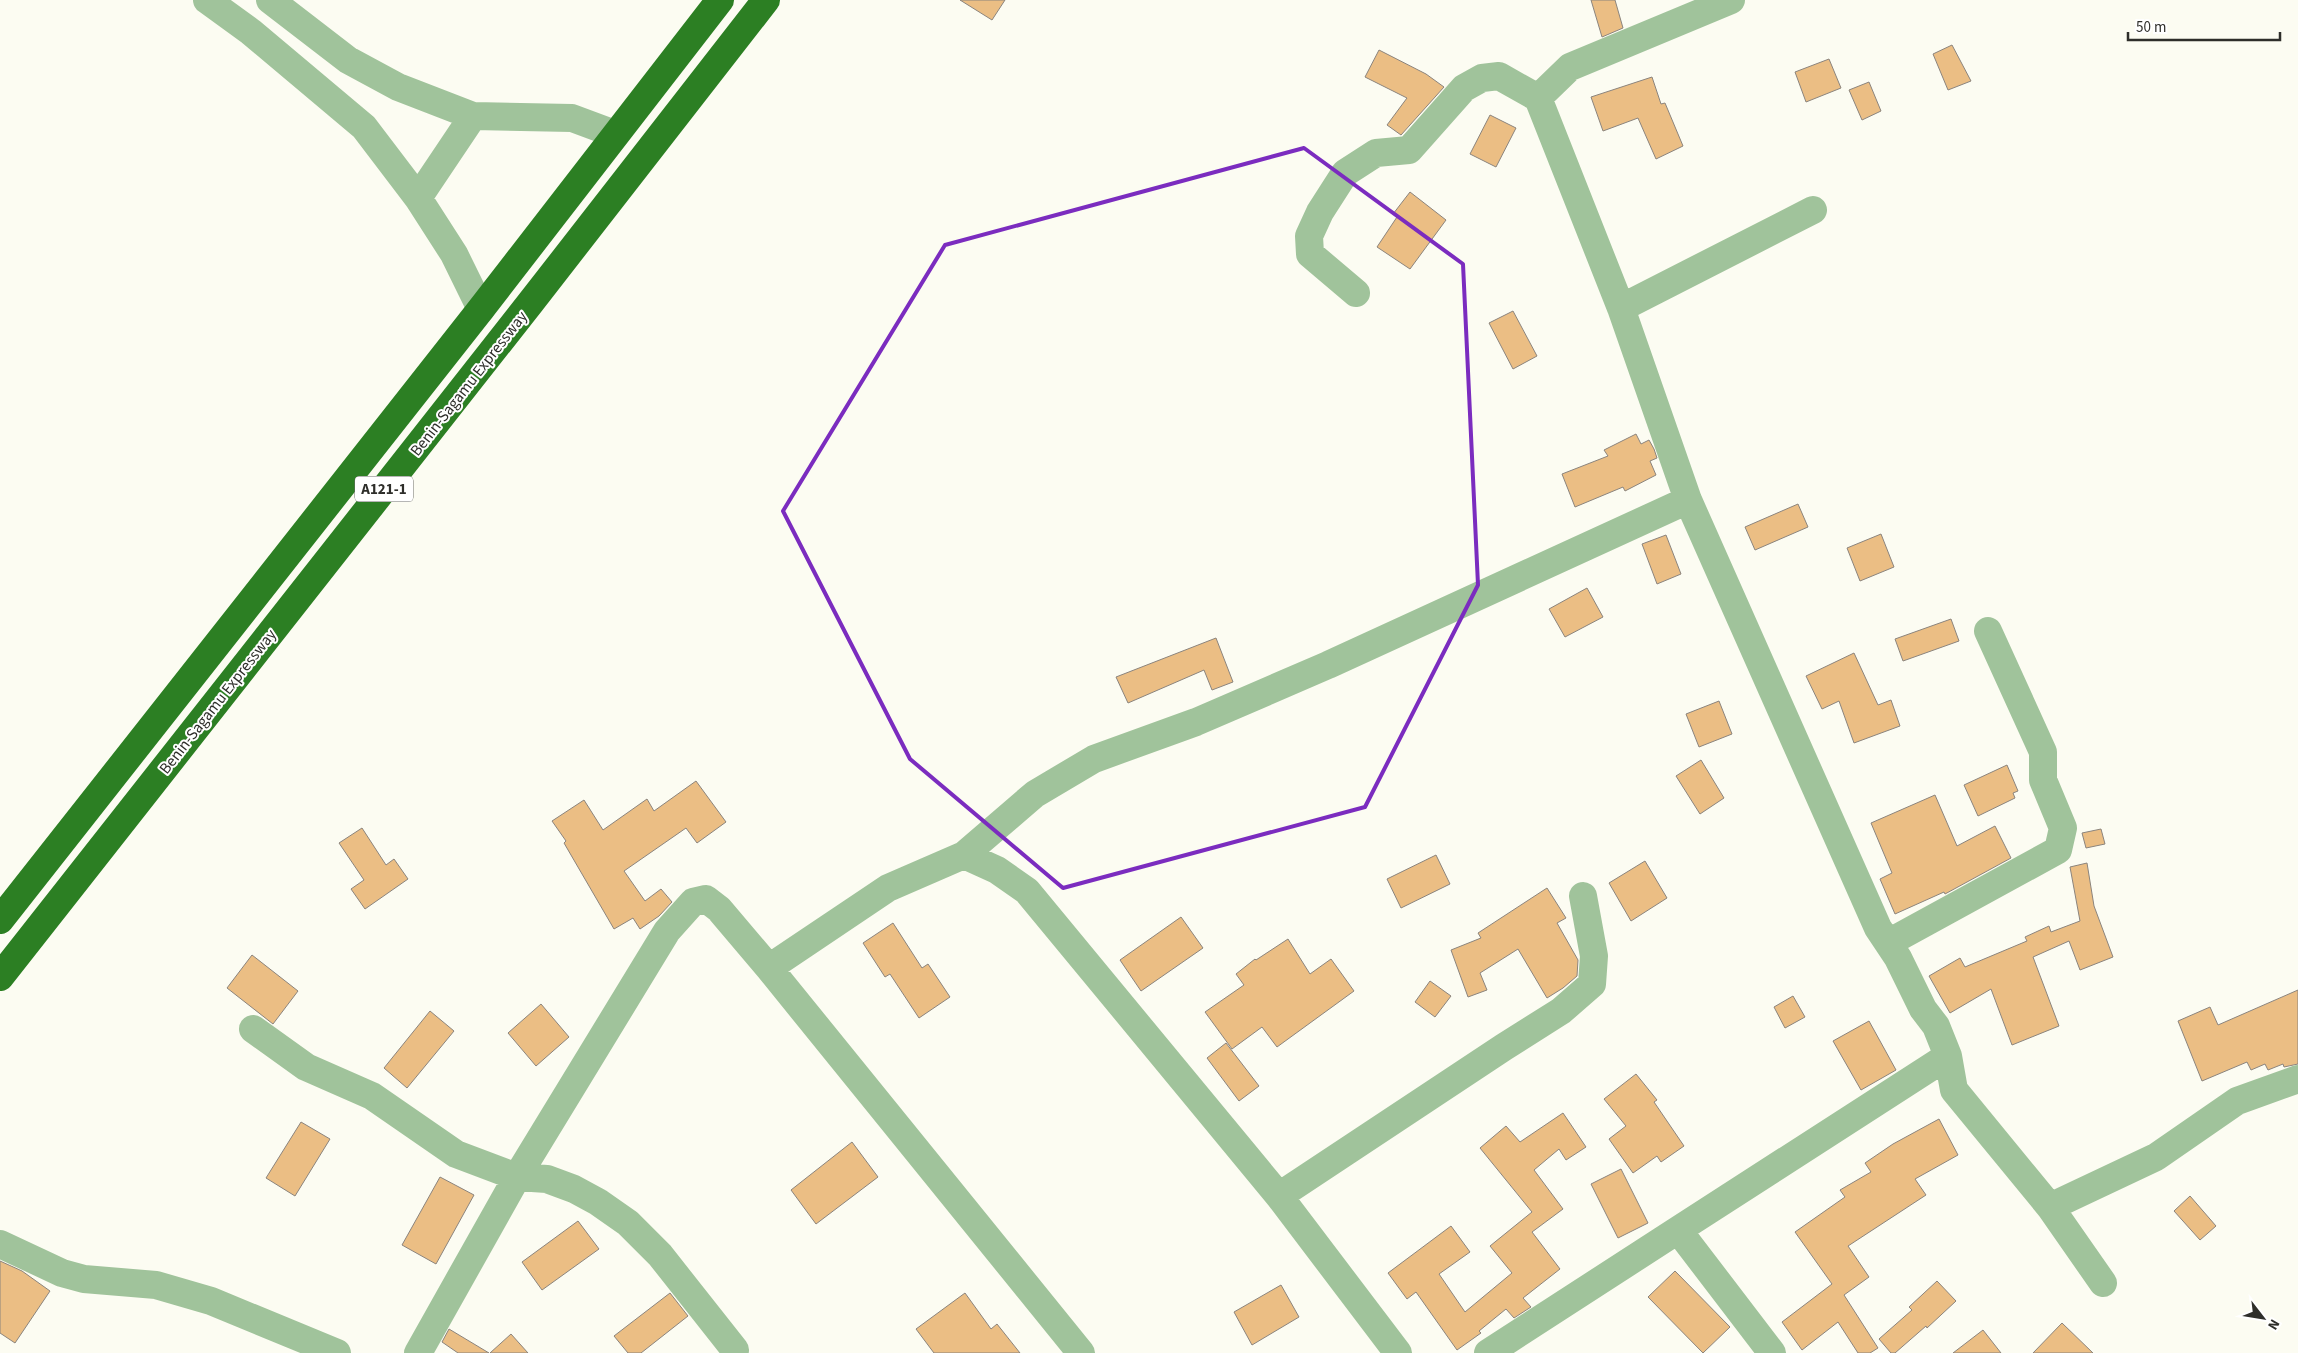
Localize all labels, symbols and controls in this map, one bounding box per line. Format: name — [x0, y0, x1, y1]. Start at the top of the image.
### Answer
scale bar — [2128, 10, 2280, 42]
text: 50 m — [2136, 17, 2166, 38]
street label: Benin-Sagamu Expressway — [405, 306, 533, 461]
road number: A121-1 — [355, 476, 413, 502]
street label: Benin-Sagamu Expressway — [154, 624, 282, 779]
north arrow — [2238, 1293, 2288, 1343]
text: N — [2262, 1315, 2284, 1333]

